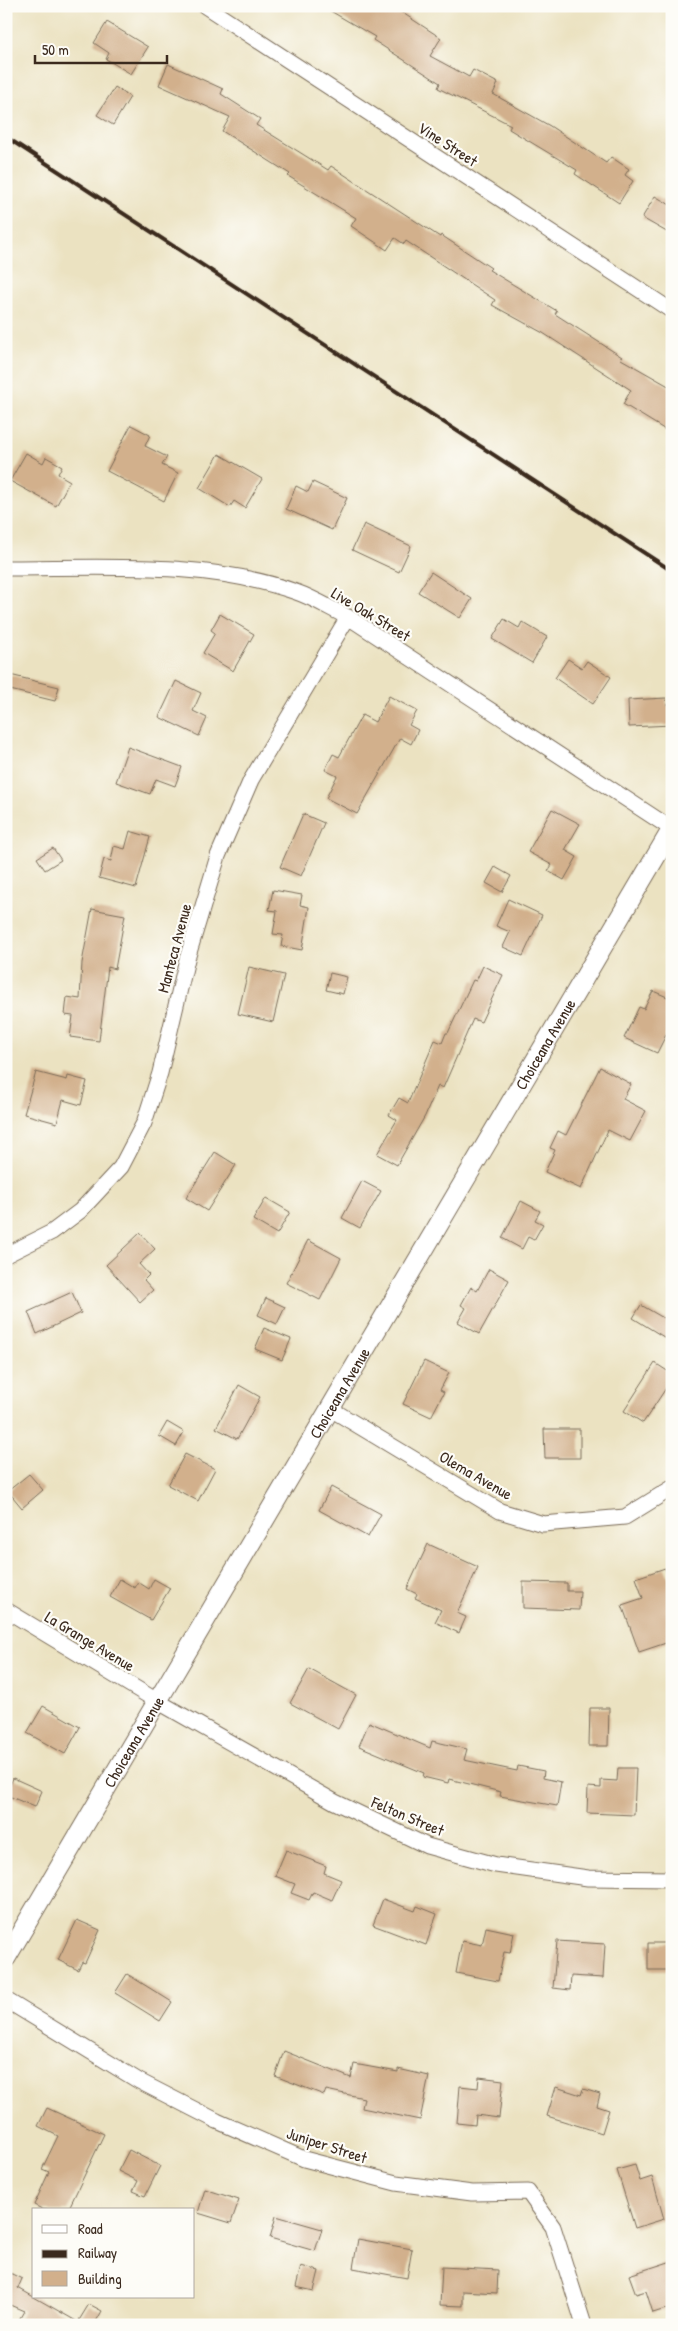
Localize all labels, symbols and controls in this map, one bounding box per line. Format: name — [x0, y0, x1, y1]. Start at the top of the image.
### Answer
scale bar — [35, 32, 168, 64]
text: 50 m — [42, 39, 69, 60]
street label: Vine Street — [414, 116, 483, 172]
street label: Live Oak Street — [327, 582, 415, 647]
street label: Manteca Avenue — [152, 900, 197, 995]
street label: Choiceana Avenue — [510, 994, 581, 1094]
street label: Choiceana Avenue — [304, 1343, 375, 1443]
street label: Olema Avenue — [435, 1445, 517, 1505]
street label: La Grange Avenue — [41, 1606, 139, 1677]
street label: Choiceana Avenue — [98, 1692, 169, 1791]
street label: Felton Street — [367, 1790, 448, 1841]
street label: Juniper Street — [284, 2122, 371, 2169]
legend — [32, 2208, 195, 2298]
text: Road — [78, 2218, 103, 2239]
text: Railway — [78, 2242, 117, 2263]
text: Building — [78, 2268, 122, 2289]

